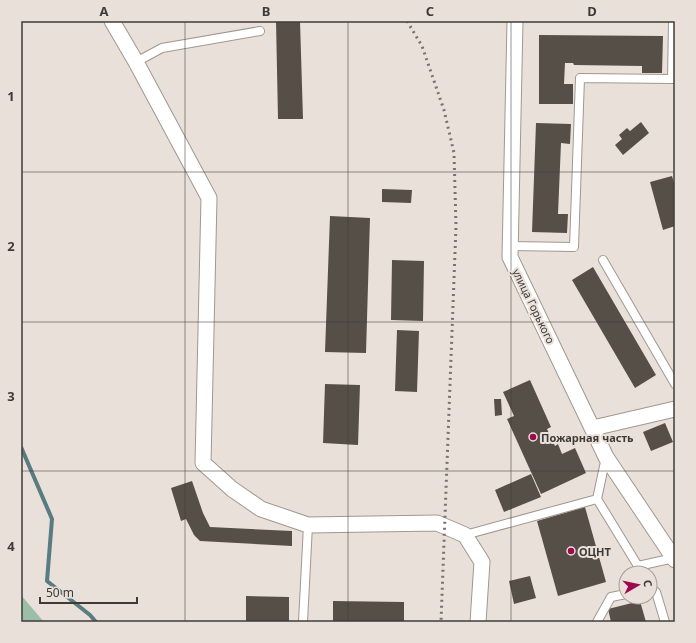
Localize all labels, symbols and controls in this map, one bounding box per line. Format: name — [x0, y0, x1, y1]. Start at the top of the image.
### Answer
text: A — [100, 2, 109, 20]
text: B — [262, 2, 270, 20]
text: C — [426, 2, 434, 20]
text: D — [587, 2, 597, 20]
text: 1 — [7, 87, 15, 105]
text: 2 — [7, 237, 15, 255]
street label: улица Горького — [509, 266, 559, 346]
text: 3 — [7, 387, 15, 405]
place label: Пожарная часть — [541, 430, 634, 445]
marker: Пожарная часть — [528, 432, 538, 442]
text: 4 — [7, 537, 15, 555]
place label: ОЦНТ — [579, 544, 612, 559]
marker: ОЦНТ — [566, 546, 576, 556]
north arrow — [618, 565, 658, 605]
scale bar — [40, 579, 137, 605]
text: С — [640, 579, 656, 588]
text: 50 m — [46, 584, 74, 601]

